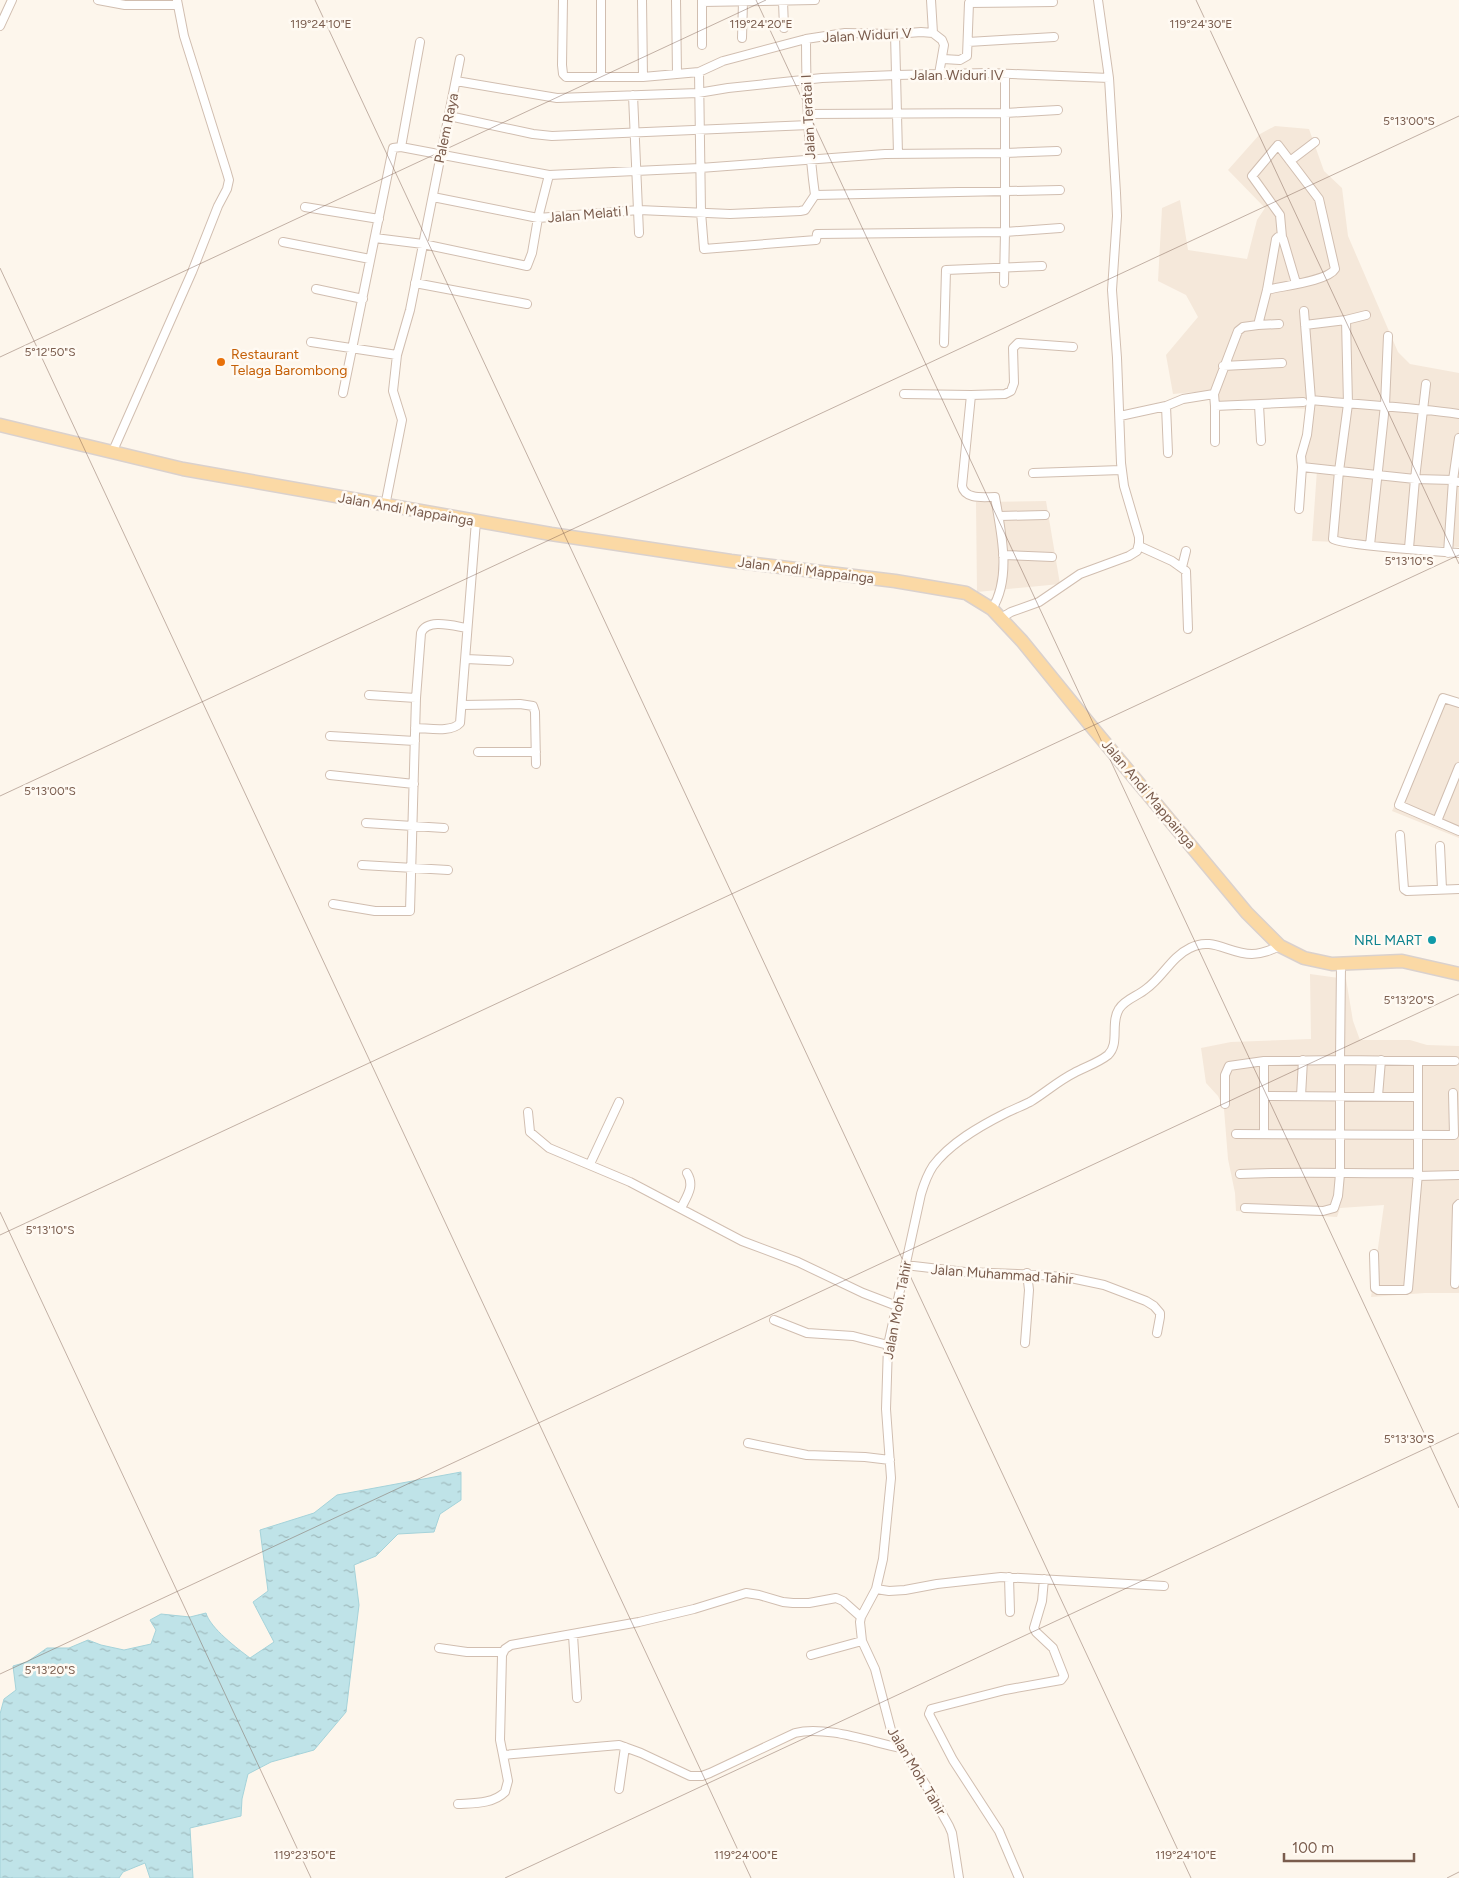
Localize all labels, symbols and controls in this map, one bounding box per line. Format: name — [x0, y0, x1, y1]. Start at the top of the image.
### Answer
text: 119°24'10"E — [290, 17, 352, 31]
text: 119°24'20"E — [729, 17, 793, 31]
text: 119°24'30"E — [1170, 17, 1232, 31]
street label: Jalan Widuri V — [822, 25, 913, 46]
street label: Jalan Widuri IV — [910, 67, 1004, 84]
street label: Jalan Teratai I — [798, 74, 819, 160]
street label: Palem Raya — [431, 91, 462, 165]
text: 5°13'00"S — [1383, 114, 1435, 128]
street label: Jalan Melati I — [547, 202, 629, 227]
text: 5°12'50"S — [24, 345, 76, 359]
place label: Restaurant Telaga Barombong — [231, 346, 347, 379]
marker: Restaurant Telaga Barombong — [215, 356, 227, 368]
street label: Jalan Andi Mappainga — [337, 489, 475, 530]
street label: Jalan Andi Mappainga — [737, 554, 875, 587]
text: 5°13'10"S — [1384, 554, 1434, 568]
street label: Jalan Andi Mappainga — [1098, 736, 1199, 852]
text: 5°13'00"S — [24, 784, 76, 798]
place label: NRL MART — [1354, 932, 1422, 949]
marker: NRL MART — [1426, 934, 1438, 946]
text: 5°13'20"S — [1384, 993, 1434, 1007]
text: 5°13'10"S — [25, 1223, 75, 1237]
street label: Jalan Moh. Tahir — [880, 1259, 915, 1361]
street label: Jalan Muhammad Tahir — [930, 1261, 1074, 1288]
text: 5°13'30"S — [1384, 1432, 1434, 1446]
text: 5°13'20"S — [25, 1663, 75, 1677]
street label: Jalan Moh. Tahir — [884, 1724, 950, 1819]
scale bar — [1284, 1830, 1414, 1862]
text: 100 m — [1292, 1839, 1334, 1857]
text: 119°23'50"E — [274, 1848, 336, 1862]
text: 119°24'00"E — [714, 1848, 778, 1862]
text: 119°24'10"E — [1155, 1848, 1217, 1862]

